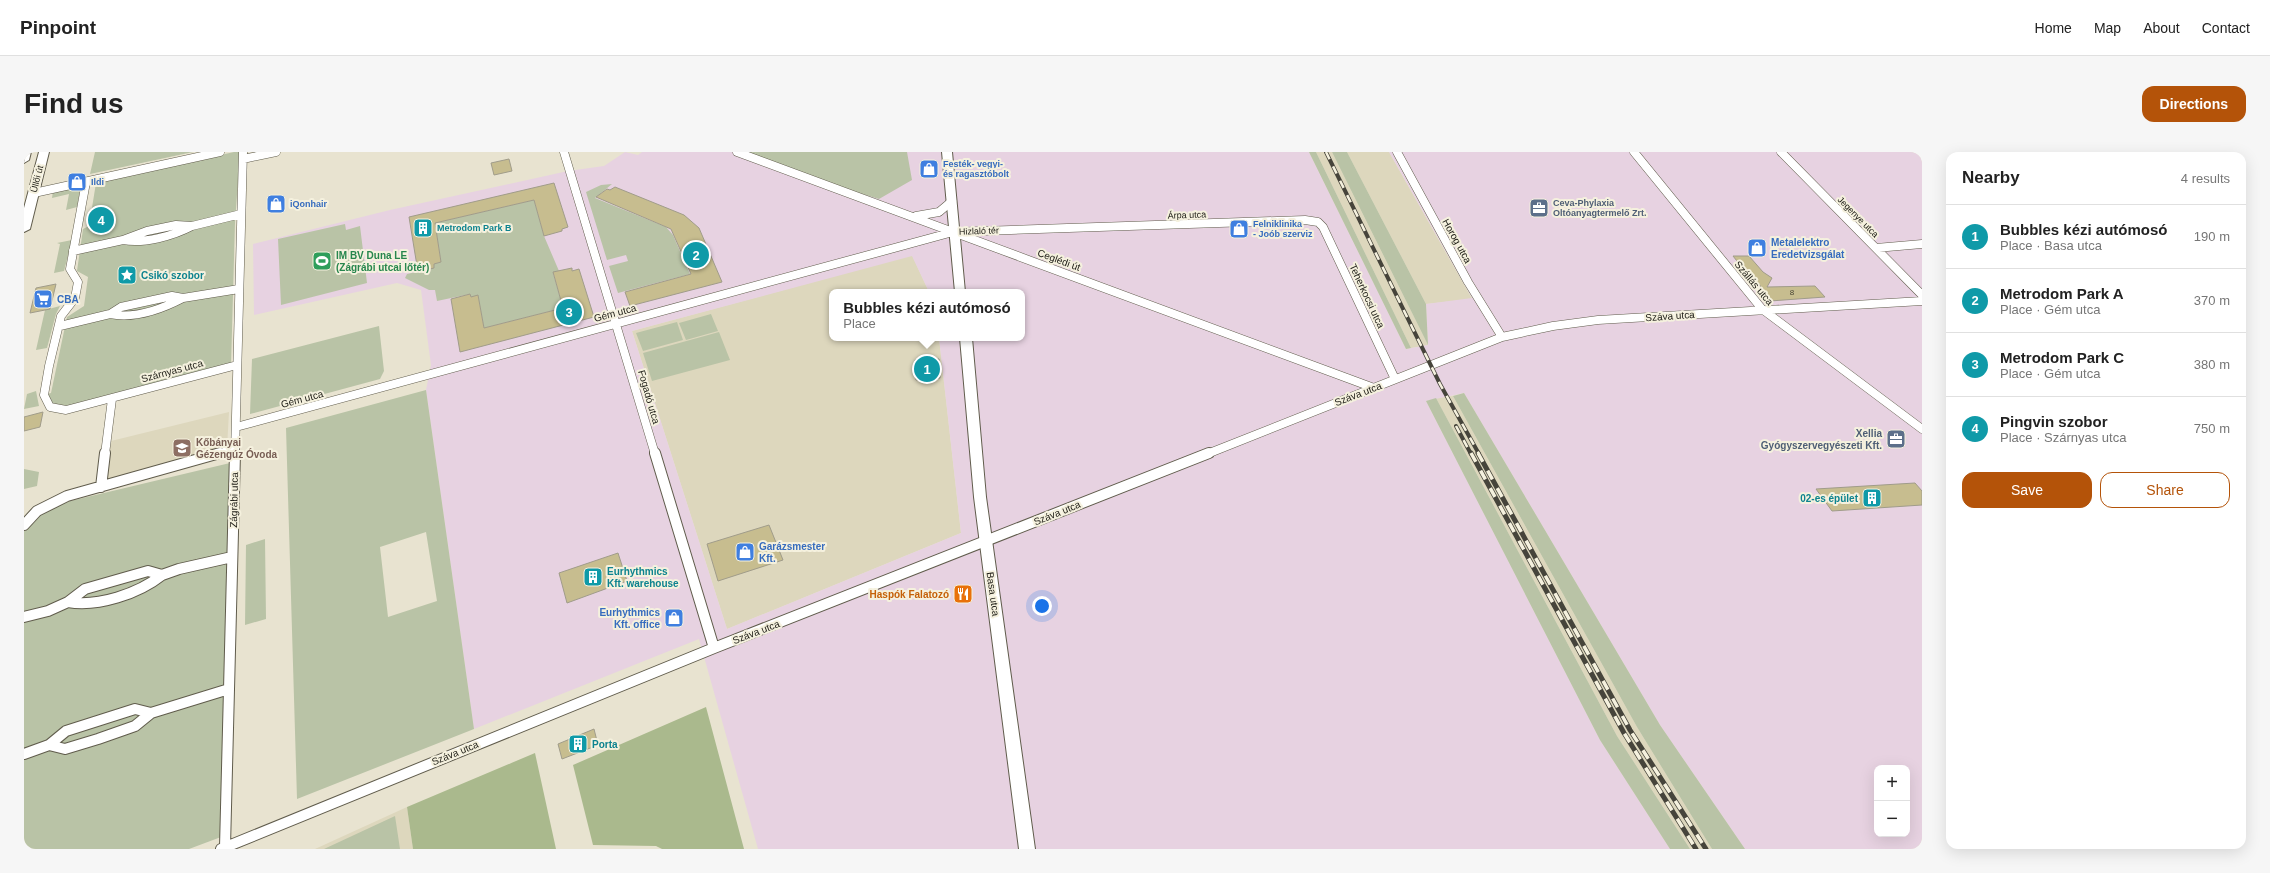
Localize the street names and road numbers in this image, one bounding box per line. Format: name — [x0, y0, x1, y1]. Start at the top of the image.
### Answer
street label: Üllői út — [29, 164, 45, 194]
street label: Jegenye utca — [1836, 195, 1880, 239]
street label: Árpa utca — [1168, 209, 1206, 221]
street label: Horog utca — [1440, 217, 1474, 265]
street label: Hizlaló tér — [959, 225, 999, 237]
street label: Ceglédi út — [1036, 247, 1082, 273]
street label: Szállás utca — [1732, 259, 1776, 308]
street label: Teherkocsi utca — [1347, 262, 1387, 330]
street label: Gém utca — [593, 302, 638, 324]
street label: Száva utca — [1645, 309, 1695, 323]
street label: Szárnyas utca — [140, 357, 204, 385]
street label: Fogadó utca — [636, 369, 662, 426]
street label: Száva utca — [1333, 380, 1383, 408]
street label: Gém utca — [280, 388, 325, 410]
street label: Zágrábi utca — [228, 472, 240, 528]
street label: Száva utca — [1032, 498, 1082, 527]
street label: Basa utca — [984, 571, 1002, 617]
street label: Száva utca — [731, 618, 781, 646]
street label: Száva utca — [430, 738, 480, 767]

